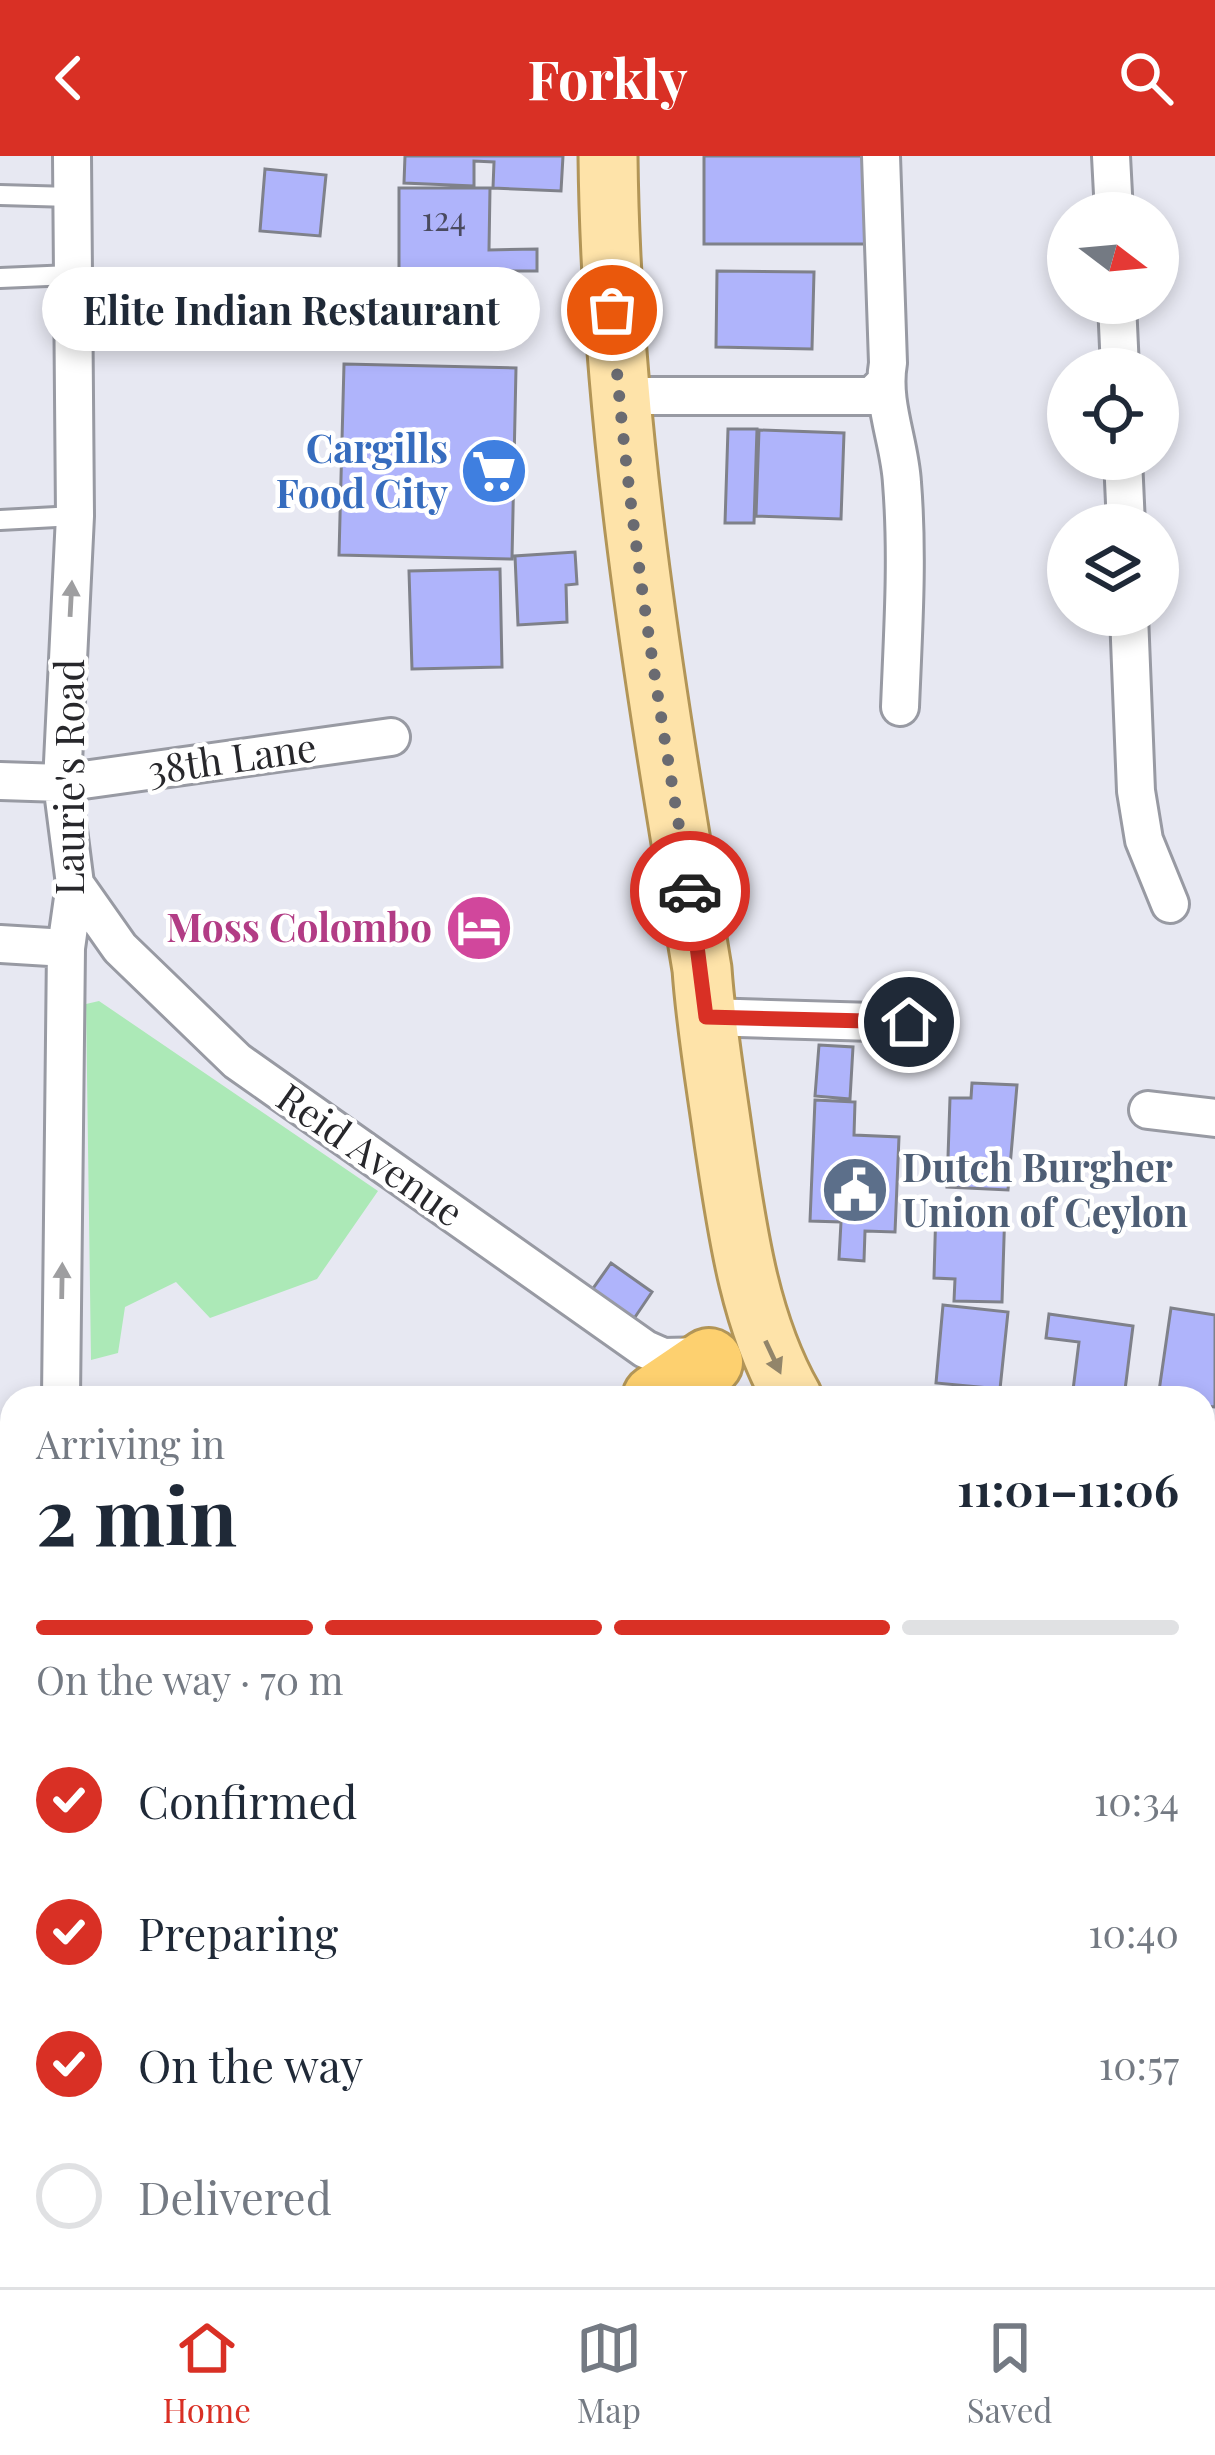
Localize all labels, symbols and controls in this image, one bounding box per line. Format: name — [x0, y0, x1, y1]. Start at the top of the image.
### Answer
text: Forkly — [527, 42, 688, 114]
icon: back — [36, 45, 102, 111]
icon: search — [1113, 45, 1179, 111]
north arrow — [1047, 192, 1179, 324]
map controls — [1047, 192, 1179, 636]
house number: 124 — [422, 195, 466, 239]
pin — [561, 259, 663, 361]
callout: Elite Indian Restaurant — [42, 268, 540, 352]
icon: bag — [579, 277, 645, 343]
text: Elite Indian Restaurant — [82, 283, 500, 335]
button: locate — [1047, 348, 1179, 480]
place label: Cargills Food City — [276, 421, 448, 518]
supermarket icon: Cargills Food City — [459, 436, 529, 506]
button: layers — [1047, 504, 1179, 636]
one-way arrow — [62, 579, 81, 617]
street label: Laurie's Road — [42, 659, 94, 895]
street label: 38th Lane — [144, 719, 319, 795]
courier — [630, 831, 750, 951]
icon: car — [657, 858, 723, 924]
hotel icon: Moss Colombo — [444, 893, 514, 963]
place label: Moss Colombo — [166, 900, 432, 952]
pin — [858, 971, 960, 1073]
icon: home — [876, 989, 942, 1055]
street label: Reid Avenue — [268, 1070, 475, 1237]
place label: Dutch Burgher Union of Ceylon — [902, 1140, 1188, 1237]
public building icon: Dutch Burgher Union of Ceylon — [820, 1155, 890, 1225]
one-way arrow — [52, 1261, 72, 1299]
one-way arrow — [764, 1340, 784, 1375]
text: Arriving in — [36, 1417, 225, 1469]
text: 11:01–11:06 — [957, 1458, 1179, 1518]
text: 2 min — [36, 1462, 237, 1566]
text: On the way · 70 m — [36, 1653, 343, 1705]
icon: check — [36, 1767, 102, 1833]
text: Confirmed — [138, 1770, 357, 1830]
text: 10:34 — [1094, 1774, 1179, 1826]
icon: check — [36, 1899, 102, 1965]
text: Preparing — [138, 1902, 338, 1962]
text: 10:40 — [1088, 1906, 1179, 1958]
icon: check — [36, 2031, 102, 2097]
text: On the way — [138, 2034, 363, 2094]
text: 10:57 — [1099, 2038, 1179, 2090]
text: Delivered — [138, 2166, 332, 2226]
tab: Home — [162, 2315, 251, 2431]
tab: Map — [576, 2315, 642, 2431]
tab: Saved — [967, 2315, 1053, 2431]

